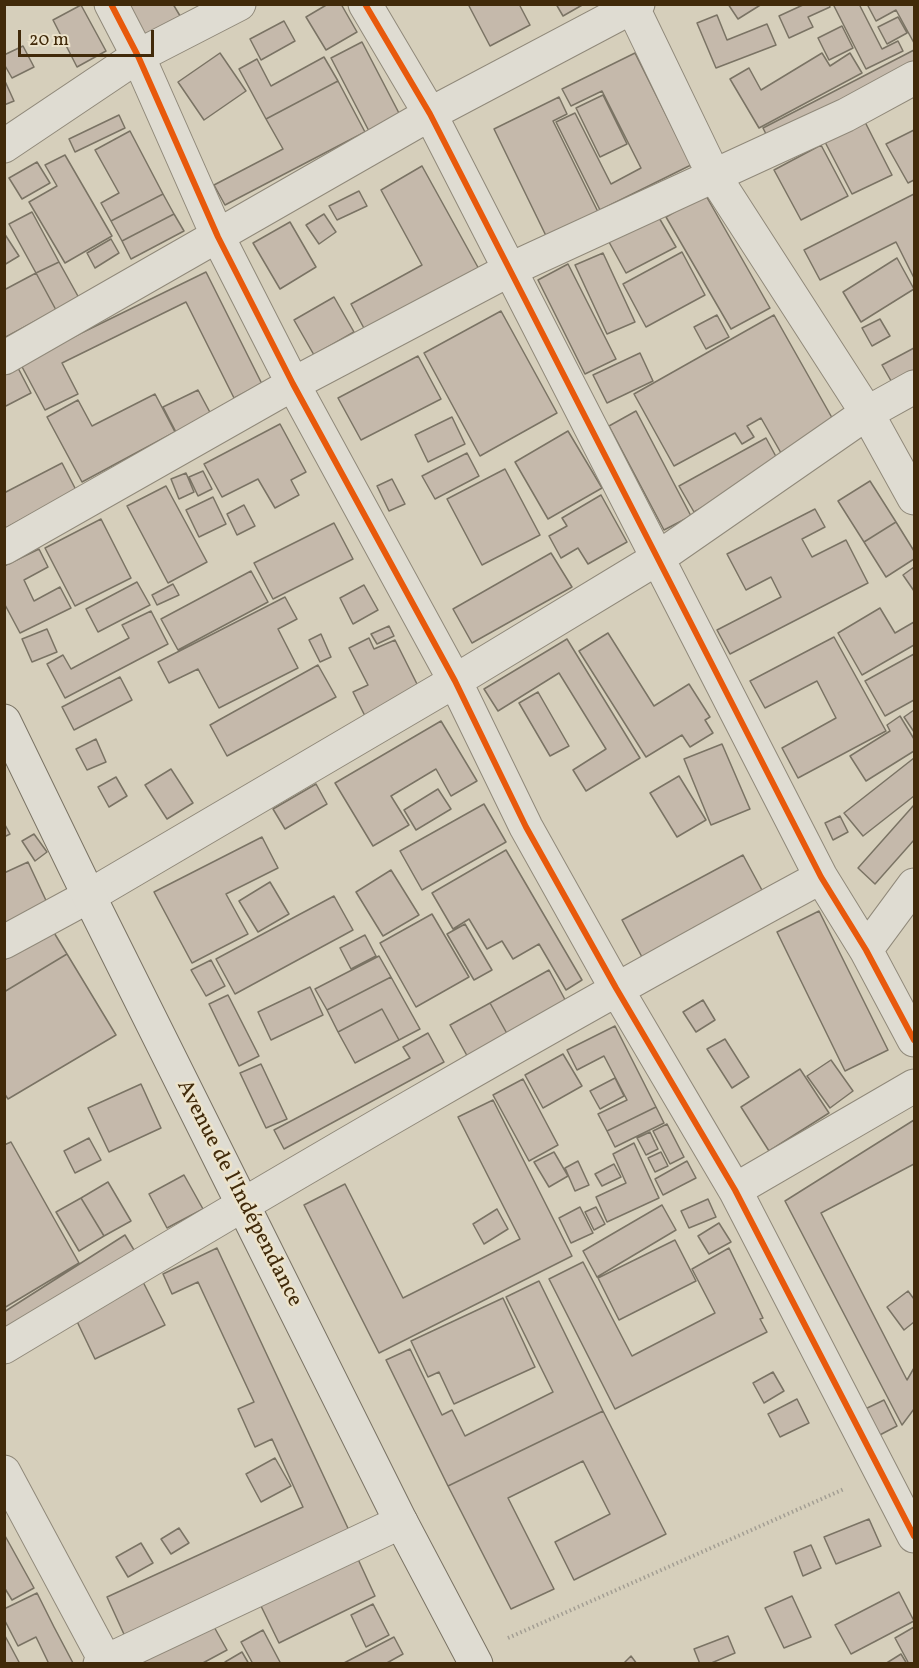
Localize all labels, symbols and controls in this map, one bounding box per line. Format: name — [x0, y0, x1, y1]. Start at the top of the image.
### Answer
scale bar — [21, 18, 158, 56]
text: 20 m — [29, 28, 69, 53]
street label: Avenue de l'Indépendance — [169, 1076, 307, 1312]

